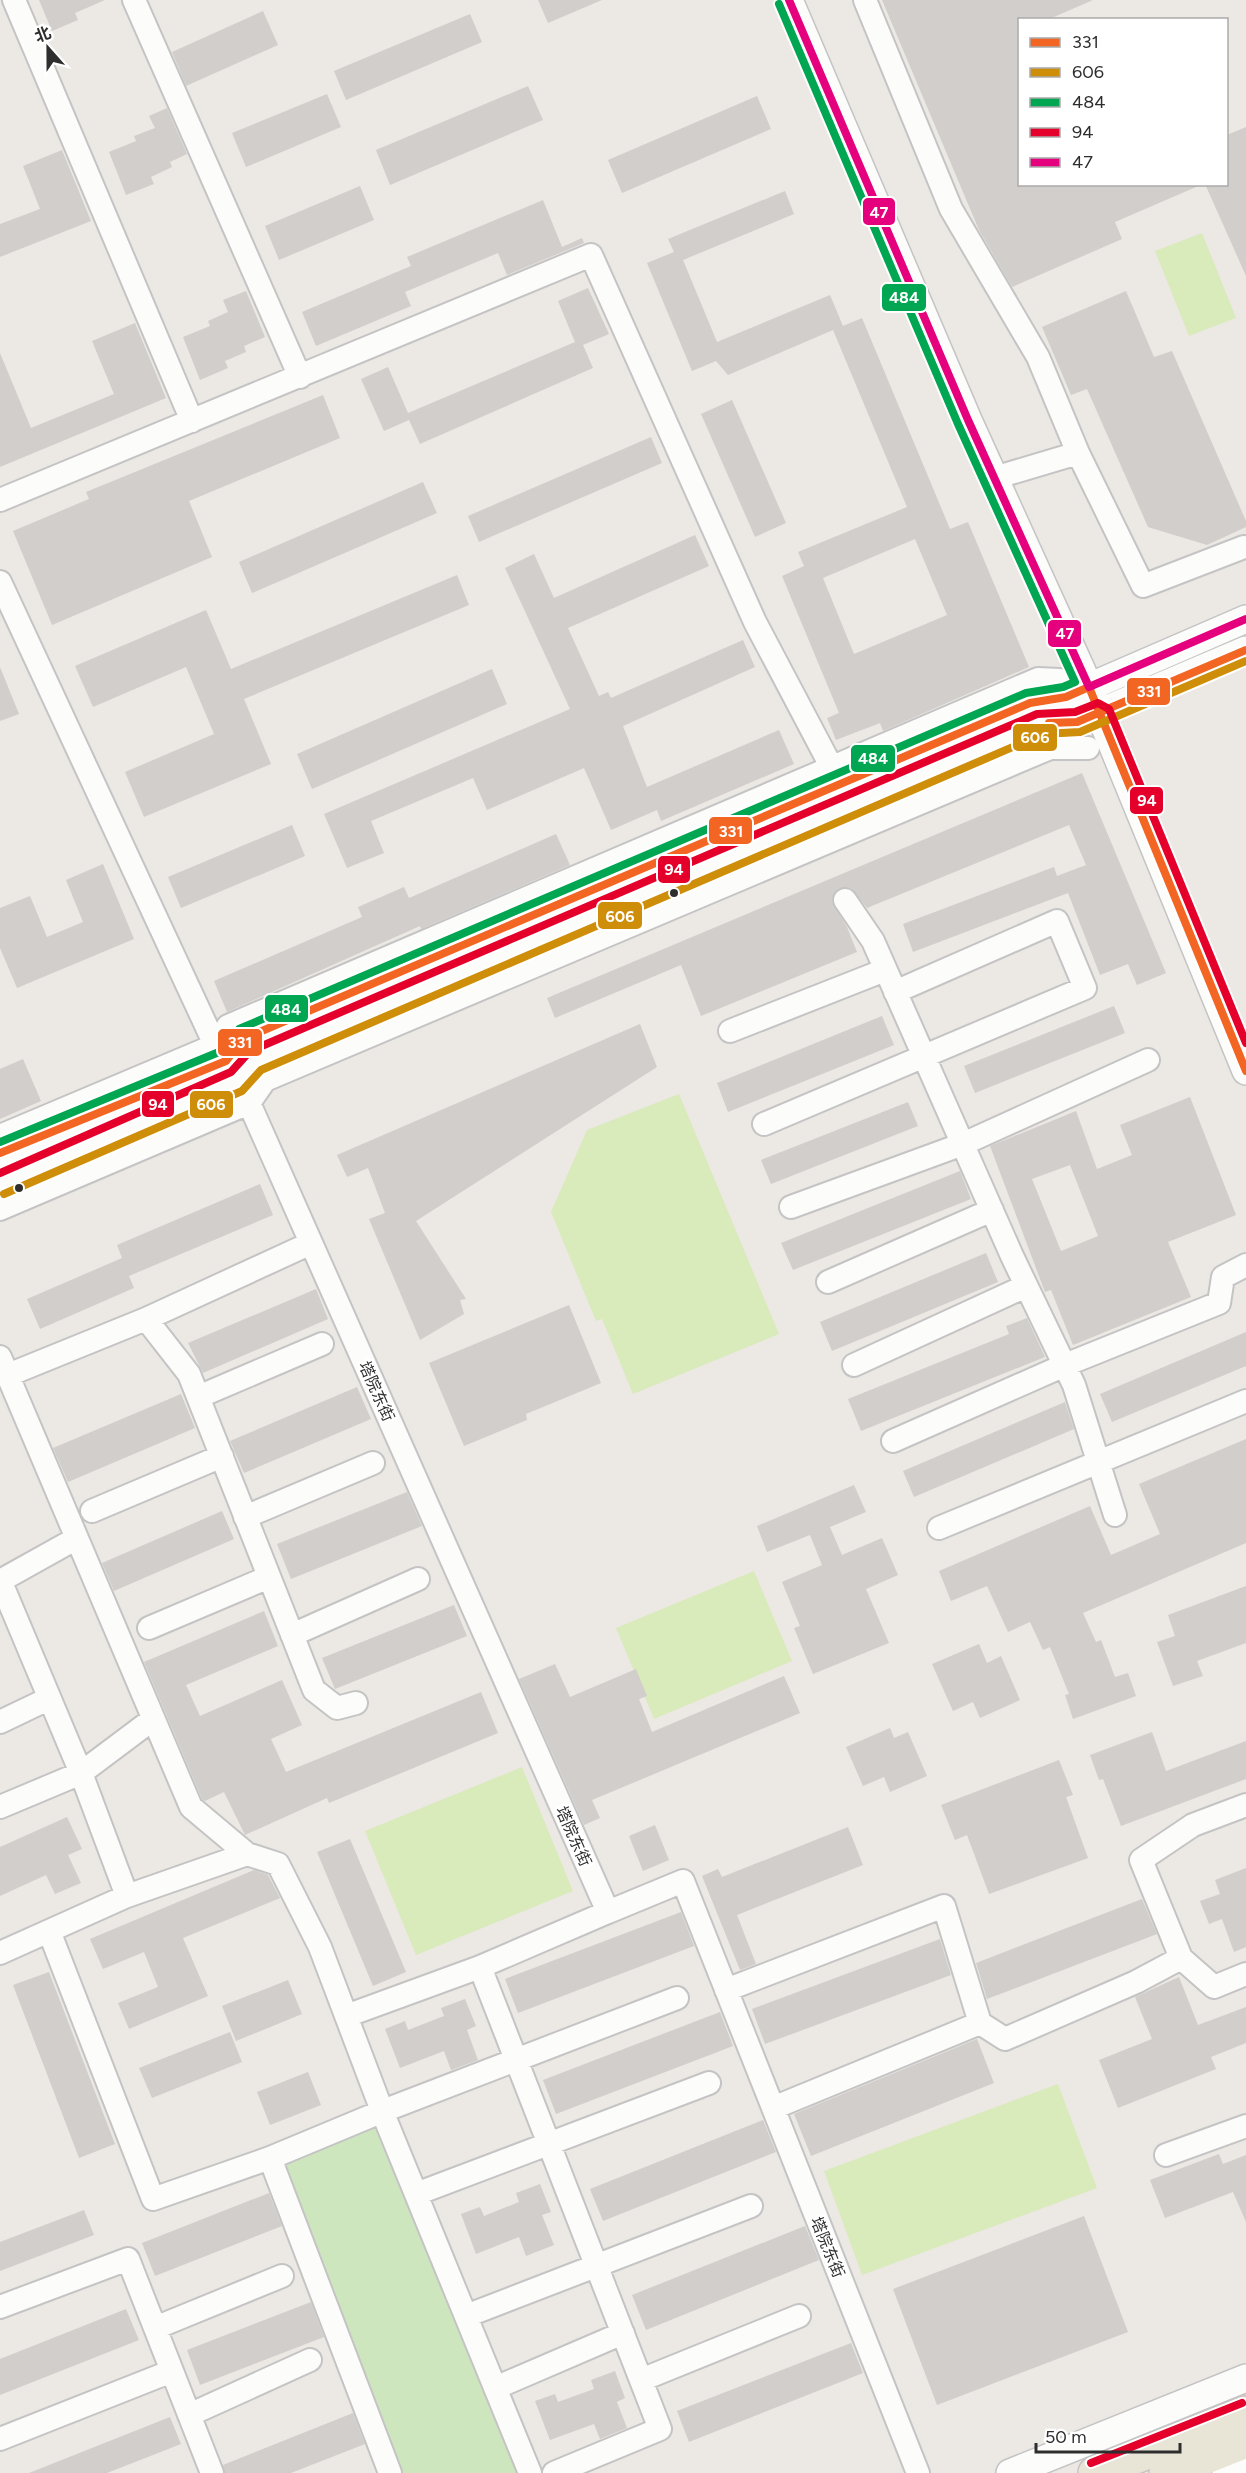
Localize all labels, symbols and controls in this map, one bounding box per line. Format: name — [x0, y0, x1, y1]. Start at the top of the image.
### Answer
north arrow — [18, 18, 78, 78]
legend — [1018, 18, 1228, 186]
text: 北 — [32, 23, 54, 46]
text: 331 — [1072, 31, 1099, 53]
text: 606 — [1072, 61, 1104, 83]
text: 484 — [1072, 91, 1105, 113]
text: 94 — [1072, 121, 1093, 143]
text: 47 — [1072, 151, 1093, 173]
line badge: 47 — [862, 197, 896, 226]
text: 47 — [869, 203, 889, 222]
line badge: 484 — [881, 283, 927, 312]
text: 484 — [889, 288, 919, 307]
line badge: 47 — [1047, 619, 1082, 648]
text: 47 — [1055, 624, 1075, 643]
line badge: 331 — [1126, 677, 1171, 706]
text: 331 — [1137, 682, 1161, 701]
line badge: 606 — [1012, 723, 1058, 752]
text: 606 — [1021, 728, 1049, 747]
line badge: 484 — [850, 744, 896, 773]
text: 484 — [858, 749, 888, 768]
line badge: 94 — [1129, 786, 1164, 815]
text: 94 — [1137, 791, 1157, 810]
line badge: 331 — [708, 816, 753, 845]
text: 331 — [719, 822, 743, 841]
line badge: 94 — [657, 855, 691, 884]
text: 94 — [664, 860, 684, 879]
unlabelled marker — [668, 887, 680, 899]
line badge: 606 — [597, 901, 643, 930]
text: 606 — [606, 907, 634, 926]
line badge: 484 — [264, 994, 309, 1023]
text: 484 — [271, 1000, 301, 1019]
line badge: 331 — [217, 1028, 263, 1057]
text: 331 — [228, 1033, 252, 1052]
line badge: 94 — [141, 1090, 175, 1118]
line badge: 606 — [189, 1090, 234, 1119]
text: 94 — [148, 1095, 168, 1114]
text: 606 — [197, 1095, 225, 1114]
unlabelled marker — [13, 1182, 25, 1194]
street label: 塔院东街 — [355, 1358, 398, 1424]
street label: 塔院东街 — [552, 1803, 595, 1869]
street label: 塔院东街 — [807, 2214, 848, 2280]
scale bar — [1036, 2416, 1180, 2454]
text: 50 m — [1045, 2426, 1087, 2448]

